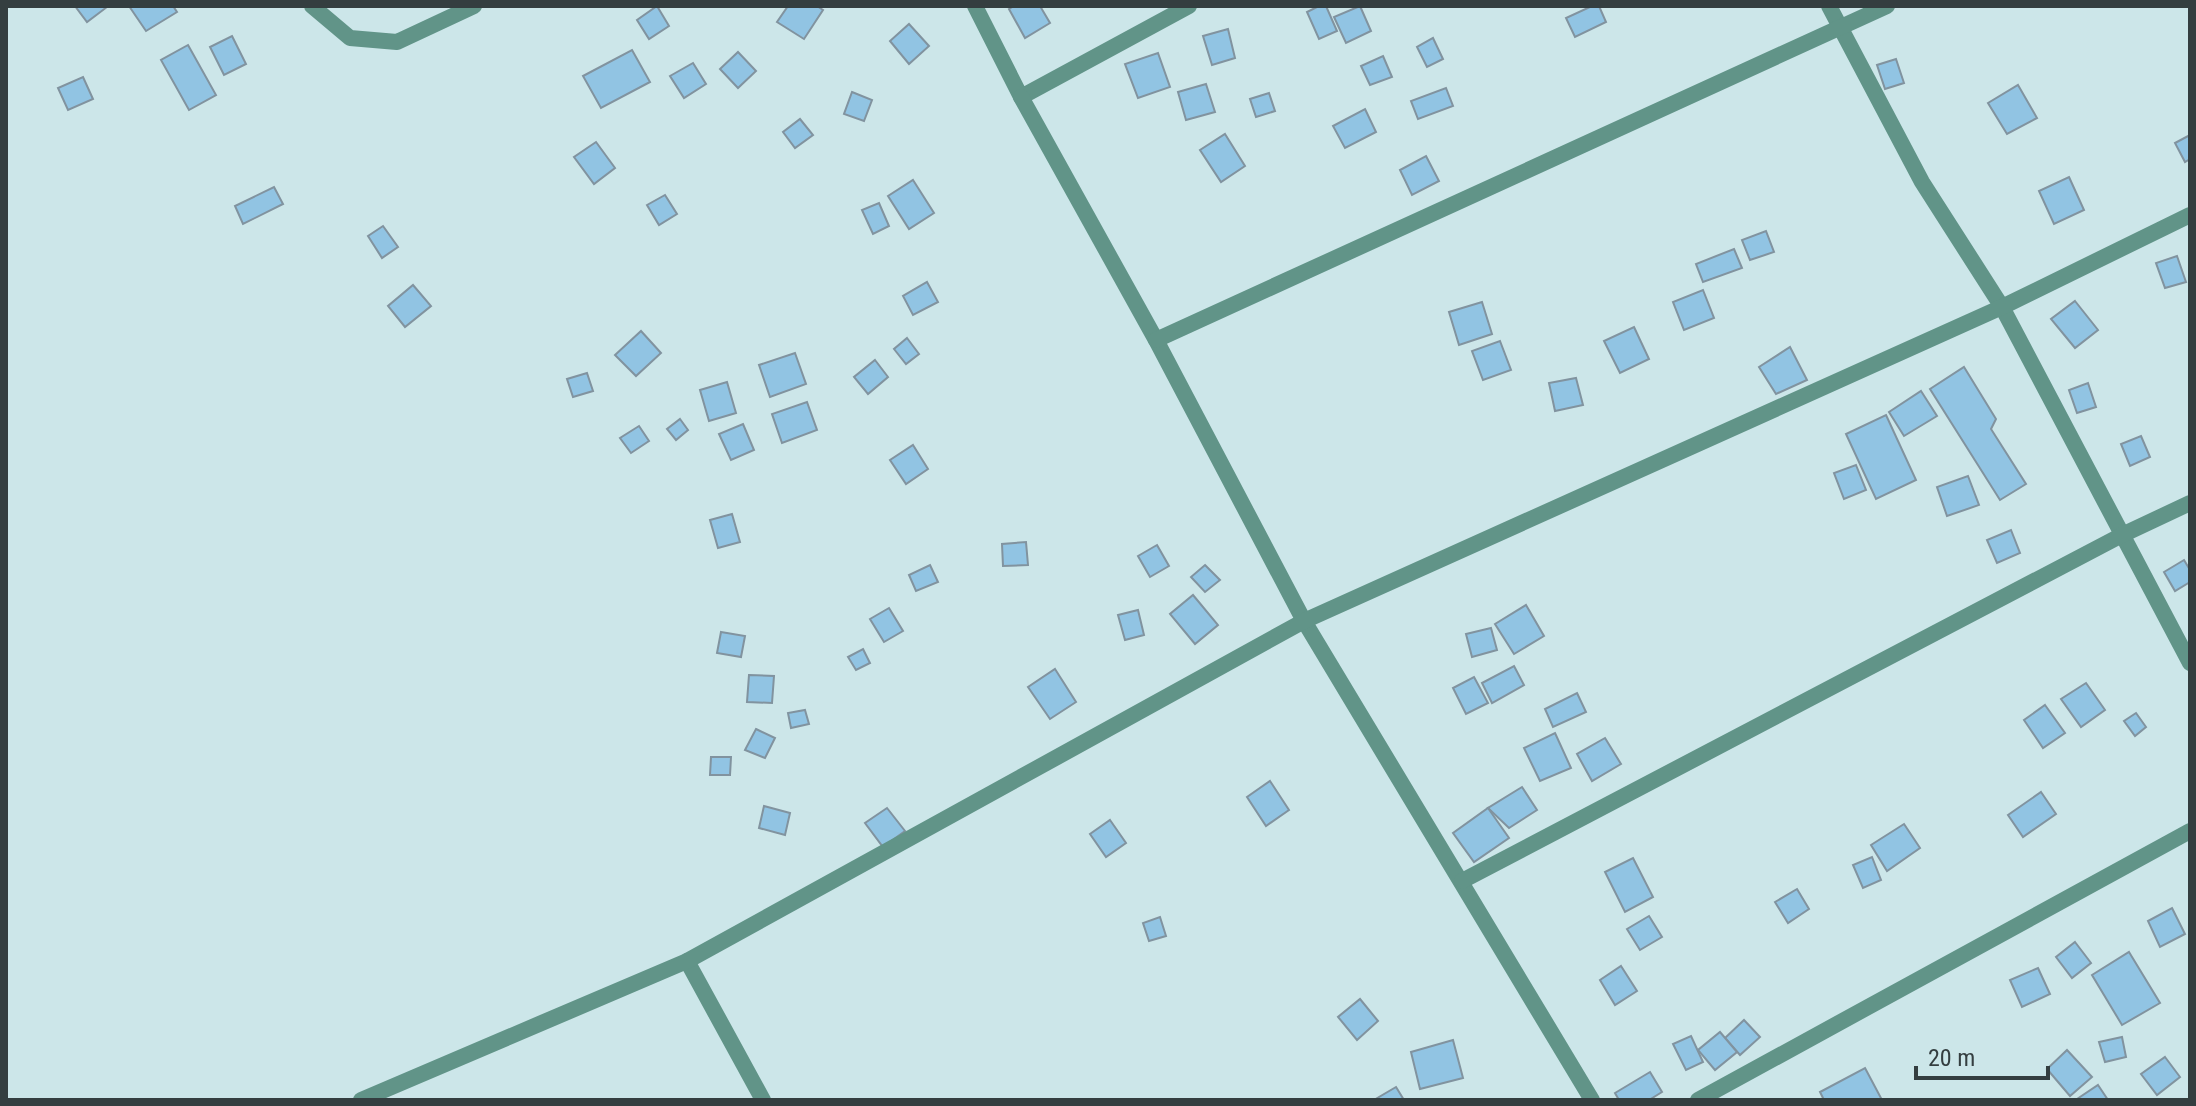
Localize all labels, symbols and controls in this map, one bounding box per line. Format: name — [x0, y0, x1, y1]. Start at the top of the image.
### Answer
scale bar — [1916, 1030, 2048, 1080]
text: 20 m — [1928, 1044, 1975, 1072]

